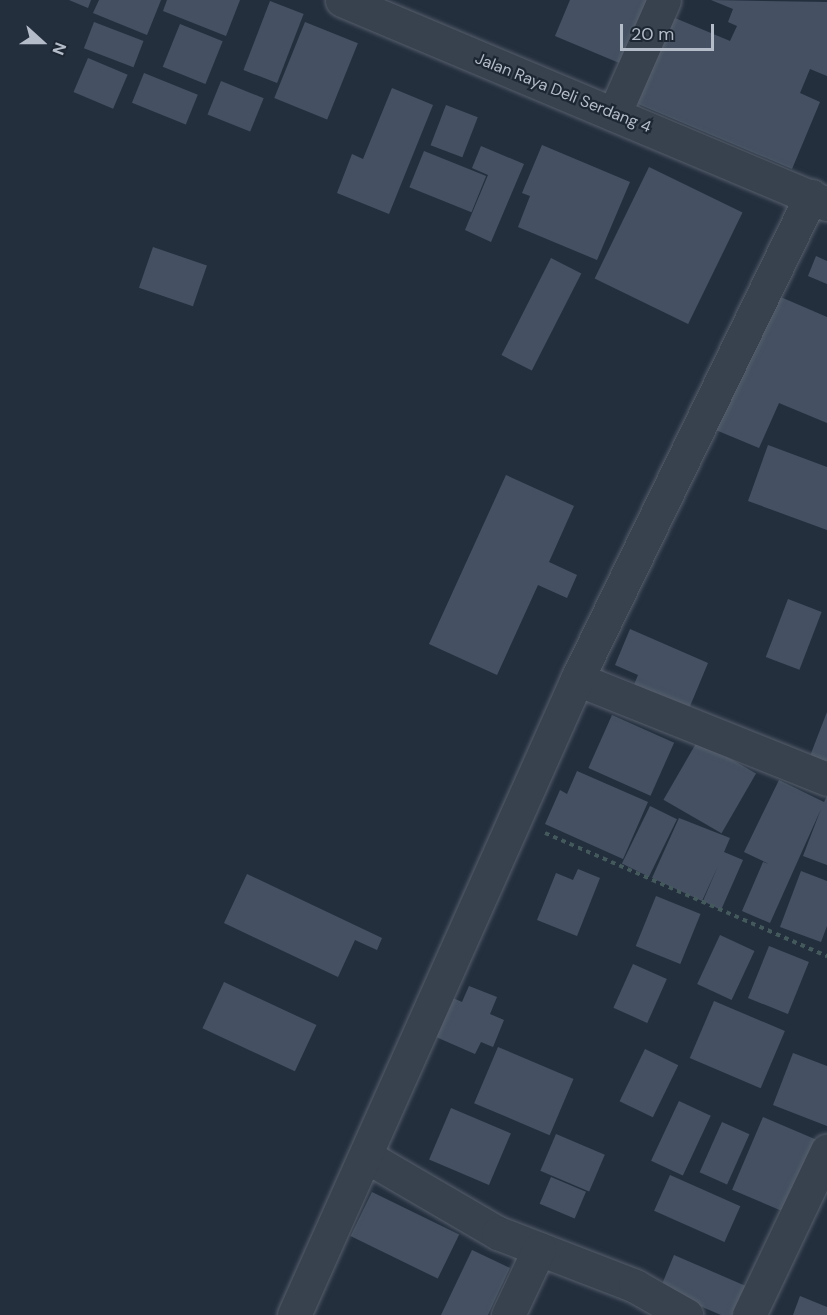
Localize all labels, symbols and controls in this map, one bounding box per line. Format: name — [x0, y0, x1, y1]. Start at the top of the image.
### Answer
north arrow — [12, 12, 72, 72]
scale bar — [623, 12, 718, 50]
text: 20 m — [631, 22, 674, 46]
text: N — [47, 39, 71, 58]
street label: Jalan Raya Deli Serdang 4 — [472, 49, 654, 137]

